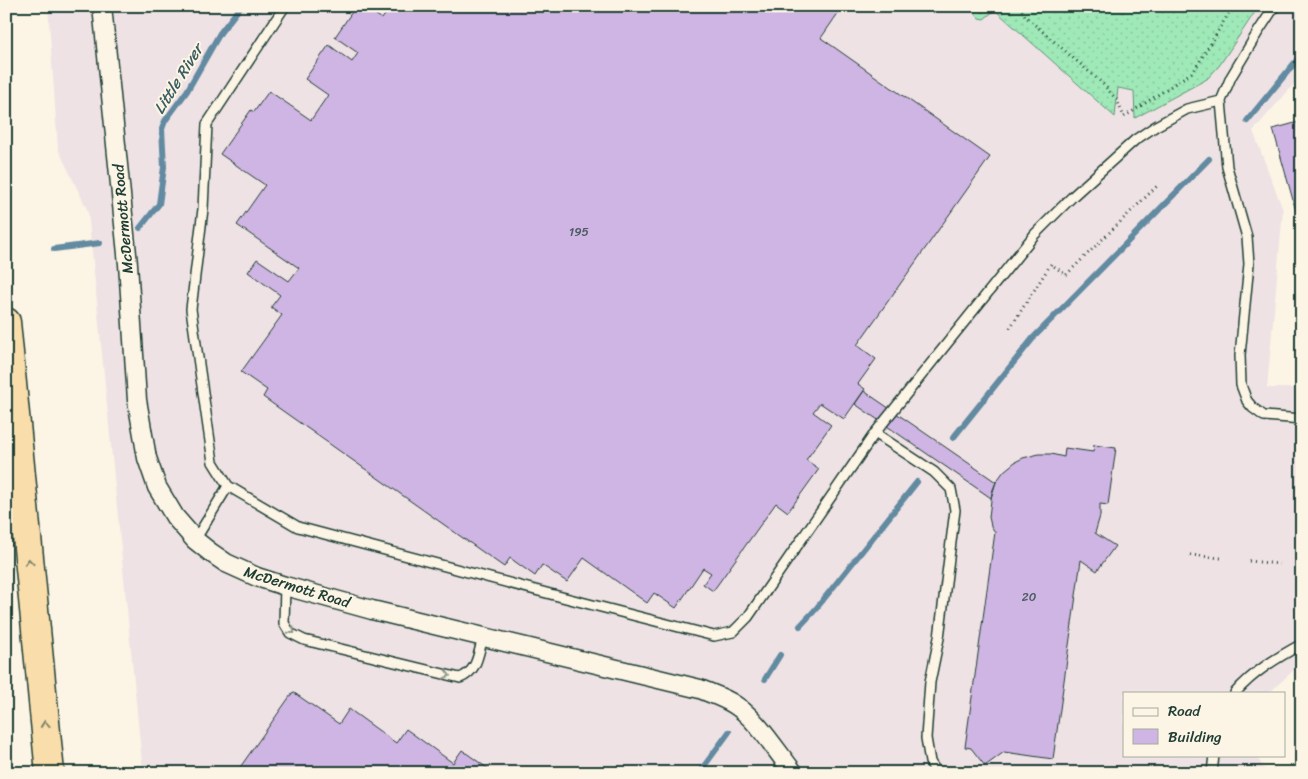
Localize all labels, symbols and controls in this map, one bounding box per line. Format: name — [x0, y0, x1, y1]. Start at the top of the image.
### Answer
water label: Little River — [145, 36, 212, 120]
street label: McDermott Road — [105, 162, 141, 275]
house number: 195 — [569, 221, 589, 243]
one-way arrow — [24, 558, 35, 566]
street label: McDermott Road — [241, 558, 354, 616]
house number: 20 — [1022, 586, 1037, 608]
one-way arrow — [286, 626, 295, 635]
one-way arrow — [443, 669, 451, 679]
legend — [1123, 692, 1286, 756]
text: Road — [1168, 698, 1201, 724]
one-way arrow — [40, 720, 51, 728]
text: Building — [1168, 724, 1222, 750]

